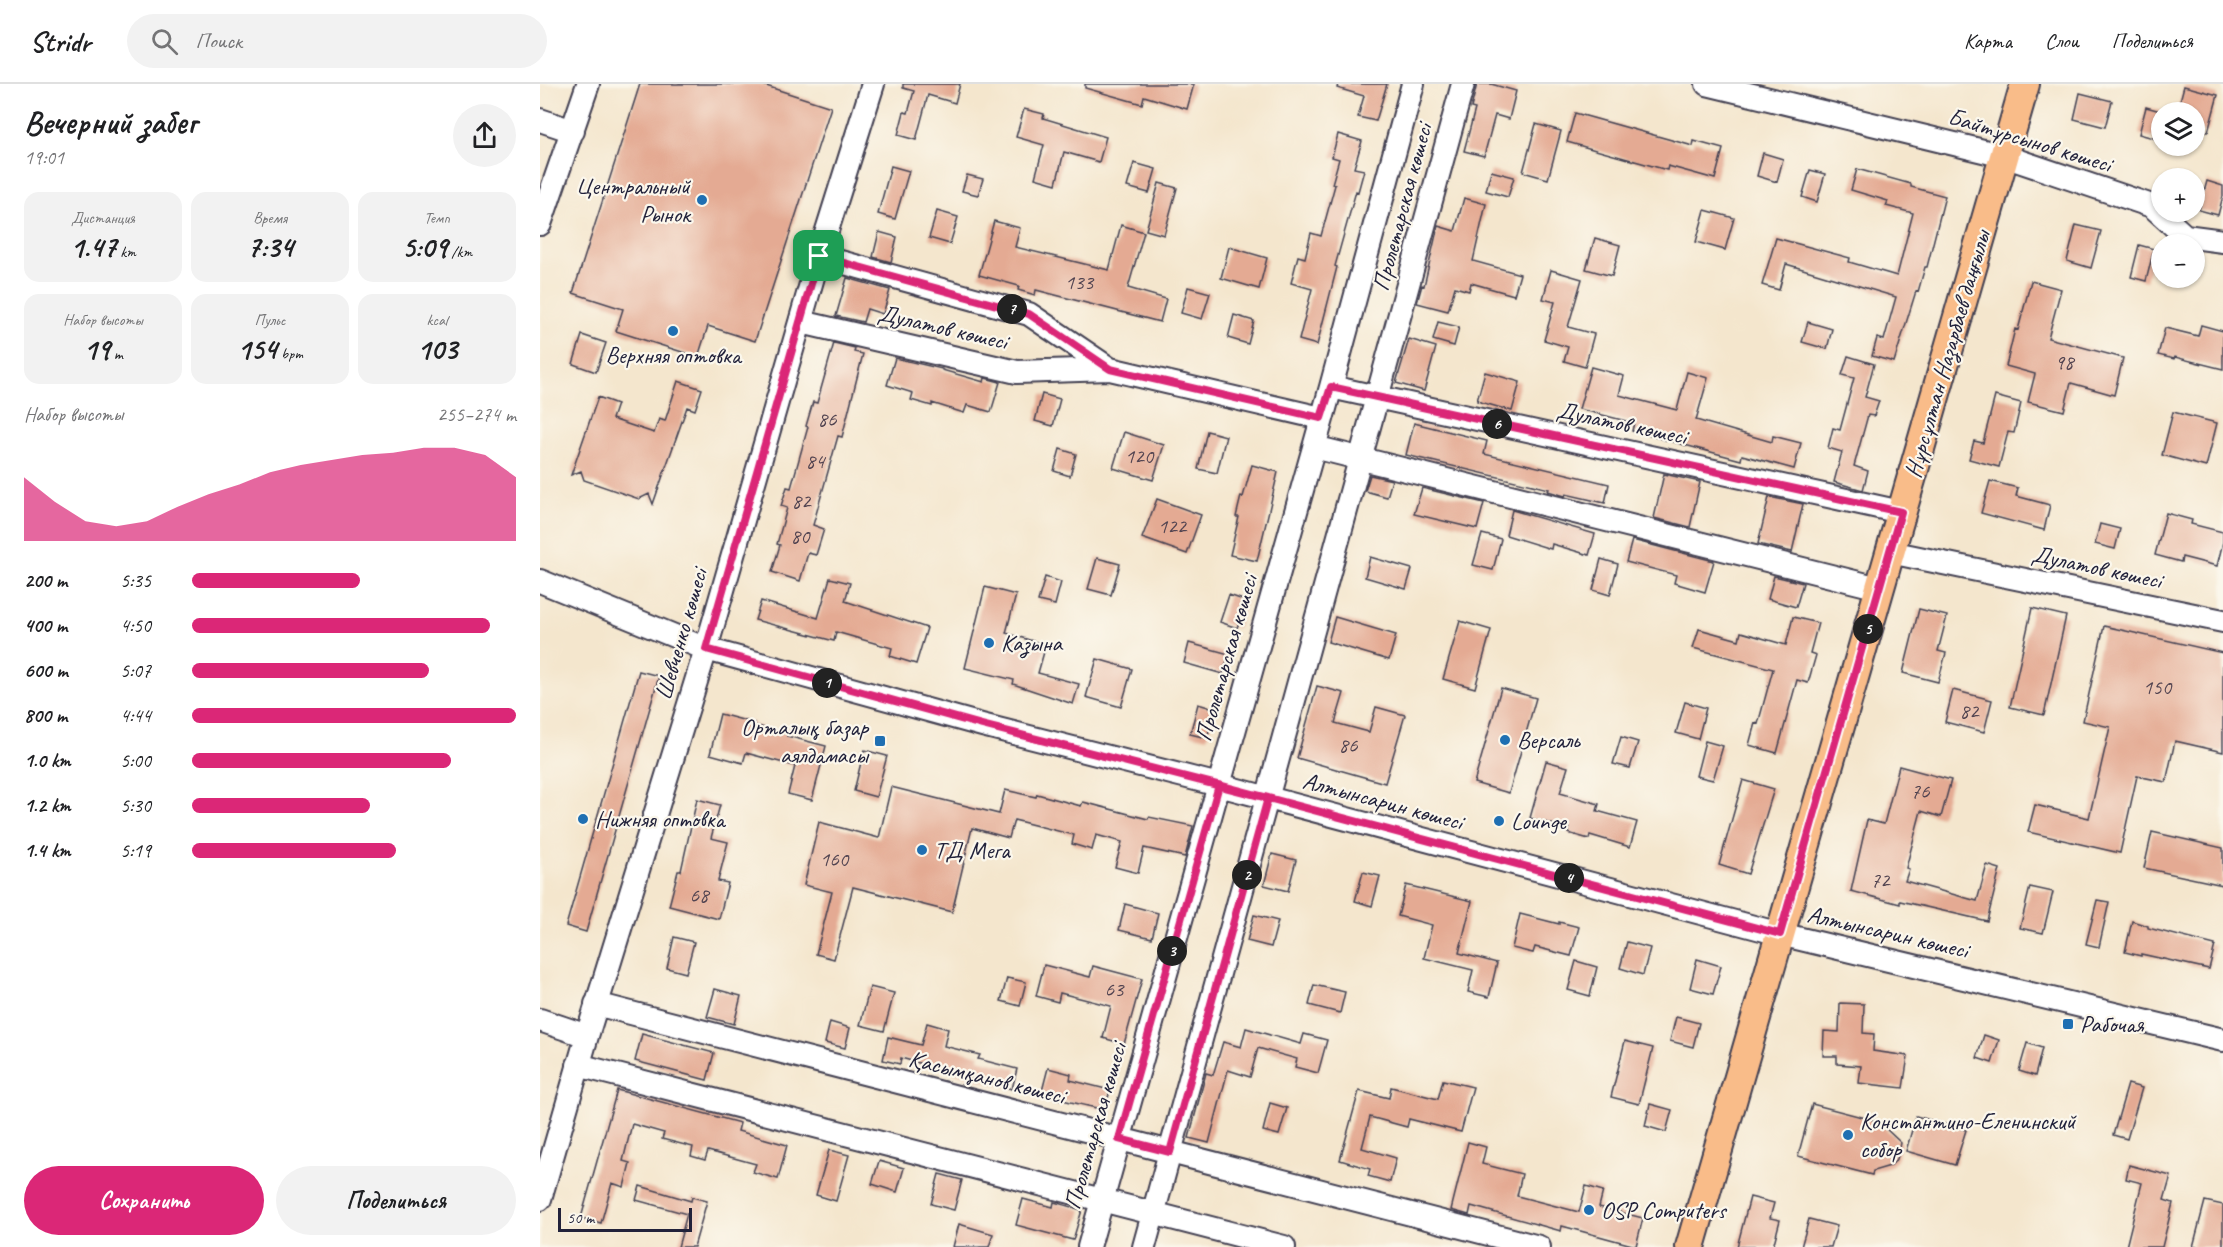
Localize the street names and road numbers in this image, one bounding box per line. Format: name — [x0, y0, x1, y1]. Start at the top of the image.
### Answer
street label: Байтұрсынов көшесі — [1945, 101, 2118, 180]
street label: Пролетарская көшесі — [1365, 118, 1439, 294]
street label: Нұрсұлтан Назарбаев даңғылы — [1897, 225, 1998, 481]
street label: Дулатов көшесі — [875, 298, 1013, 357]
street label: Дулатов көшесі — [1554, 395, 1692, 452]
street label: Дулатов көшесі — [2029, 539, 2167, 596]
street label: Шевченко көшесі — [648, 562, 715, 703]
street label: Пролетарская көшесі — [1188, 569, 1265, 745]
street label: Алтынсарин көшесі — [1300, 765, 1469, 837]
street label: Алтынсарин көшесі — [1805, 899, 1974, 966]
street label: Пролетарская көшесі — [1057, 1037, 1134, 1213]
street label: Қасымқанов көшесі — [906, 1043, 1071, 1111]

